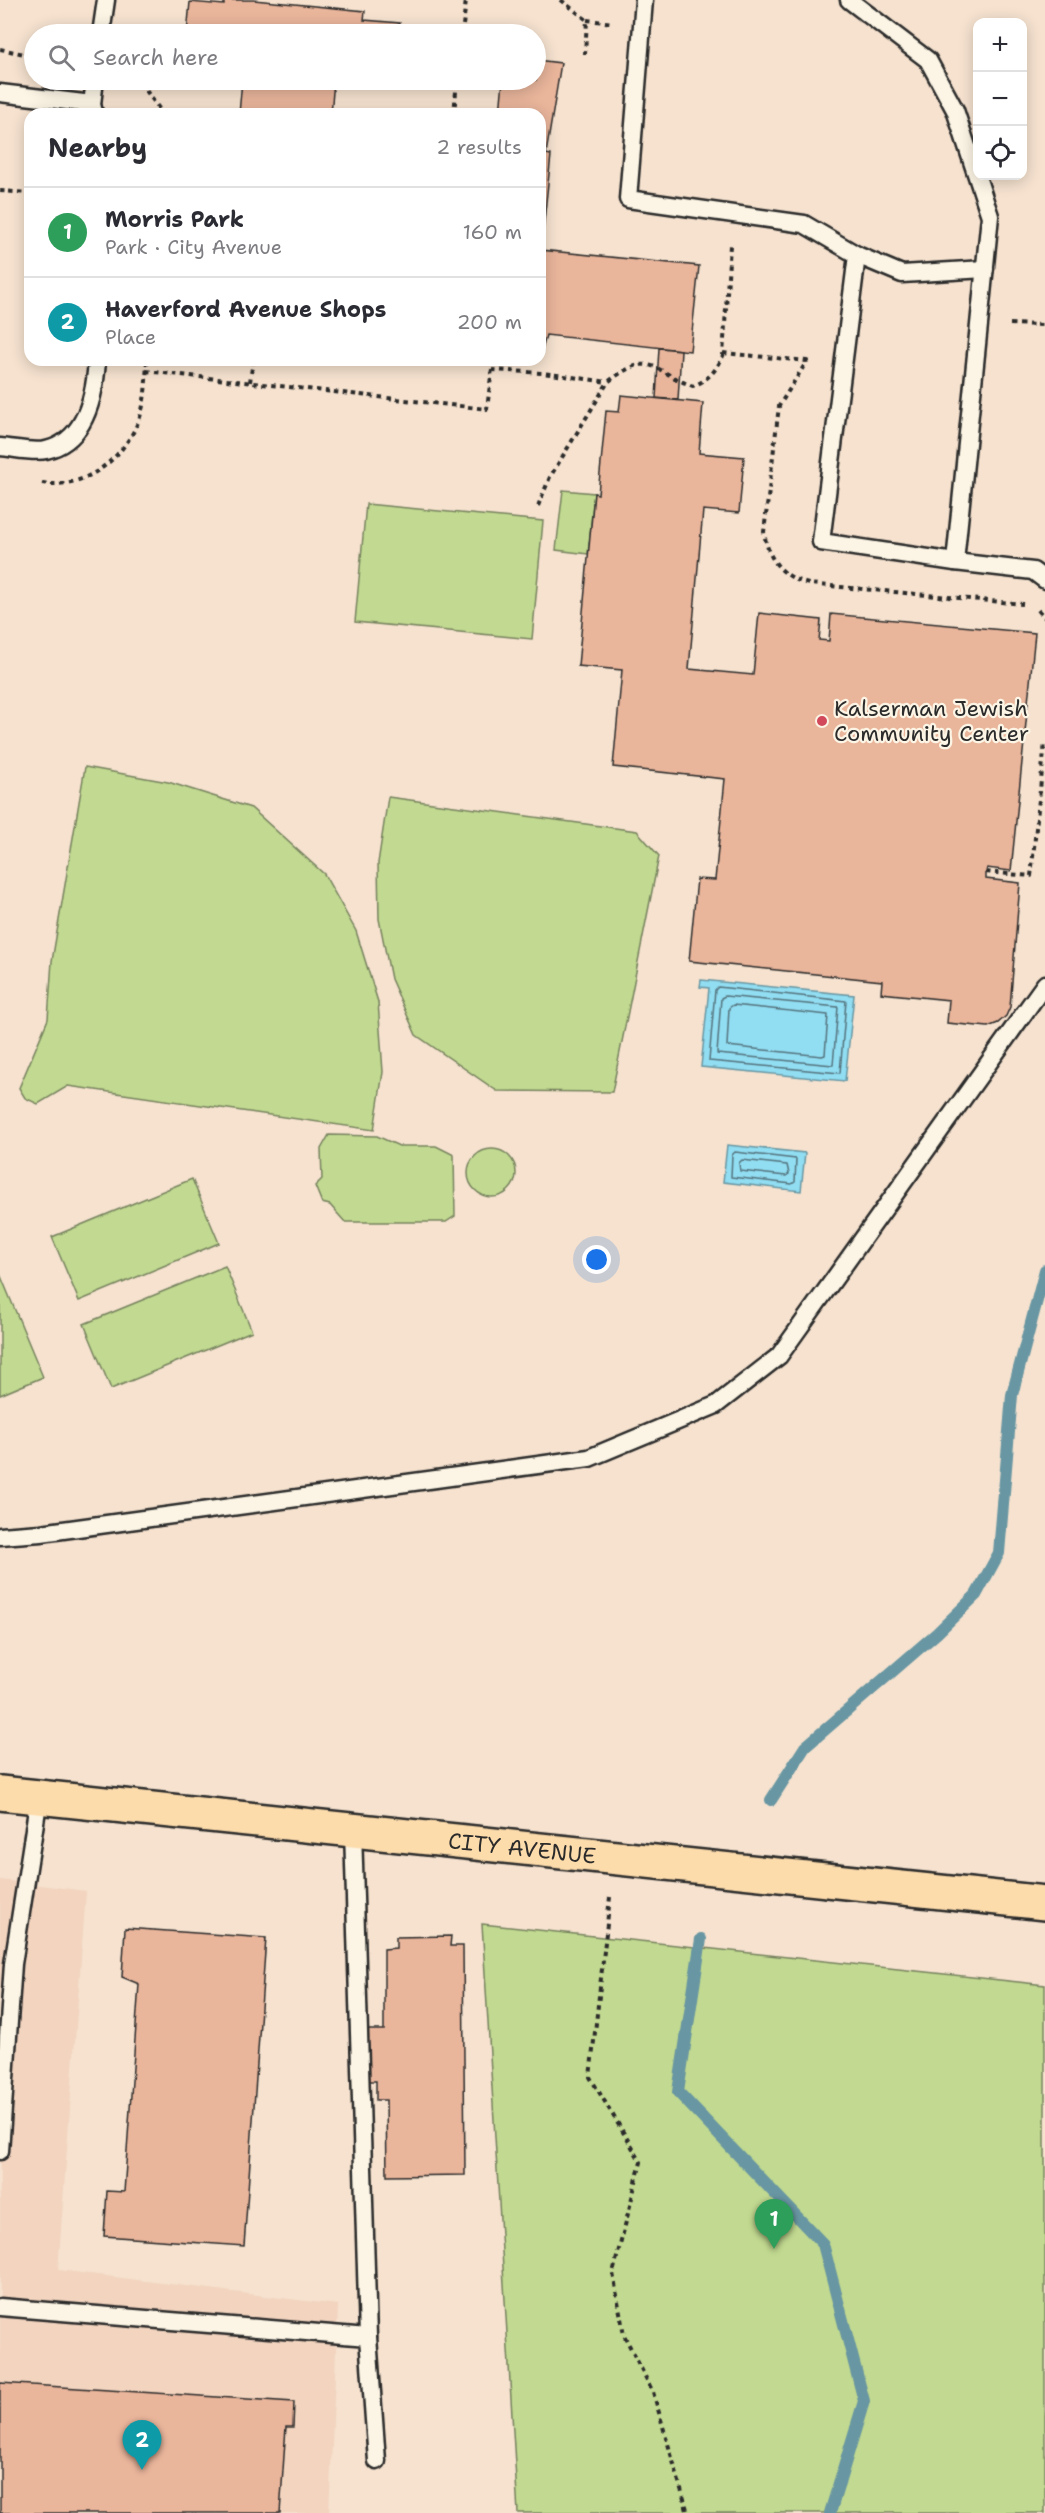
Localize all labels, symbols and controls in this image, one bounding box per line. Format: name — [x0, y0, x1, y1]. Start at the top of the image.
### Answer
map controls — [973, 18, 1027, 180]
button: + — [973, 18, 1027, 72]
search box — [24, 24, 546, 90]
icon: search — [45, 41, 78, 74]
text: Search here — [93, 43, 219, 72]
button: − — [973, 72, 1027, 126]
button: locate — [973, 126, 1027, 180]
text: Nearby — [48, 130, 147, 165]
text: 2 results — [436, 134, 522, 160]
text: Morris Park — [105, 205, 244, 234]
text: 1 — [63, 219, 72, 245]
text: 160 m — [463, 219, 522, 245]
text: Park · City Avenue — [105, 234, 282, 260]
text: Haverford Avenue Shops — [105, 295, 386, 324]
text: 2 — [61, 309, 75, 335]
text: 200 m — [457, 309, 522, 335]
text: Place — [105, 324, 156, 350]
place label: Kalserman Jewish Community Center — [834, 694, 1029, 748]
marker: Kalserman Jewish Community Center — [815, 714, 829, 728]
your location — [582, 1245, 611, 1274]
street label: CITY AVENUE — [447, 1826, 597, 1871]
pin: 1 — [754, 2200, 794, 2249]
pin: 2 — [122, 2420, 162, 2470]

